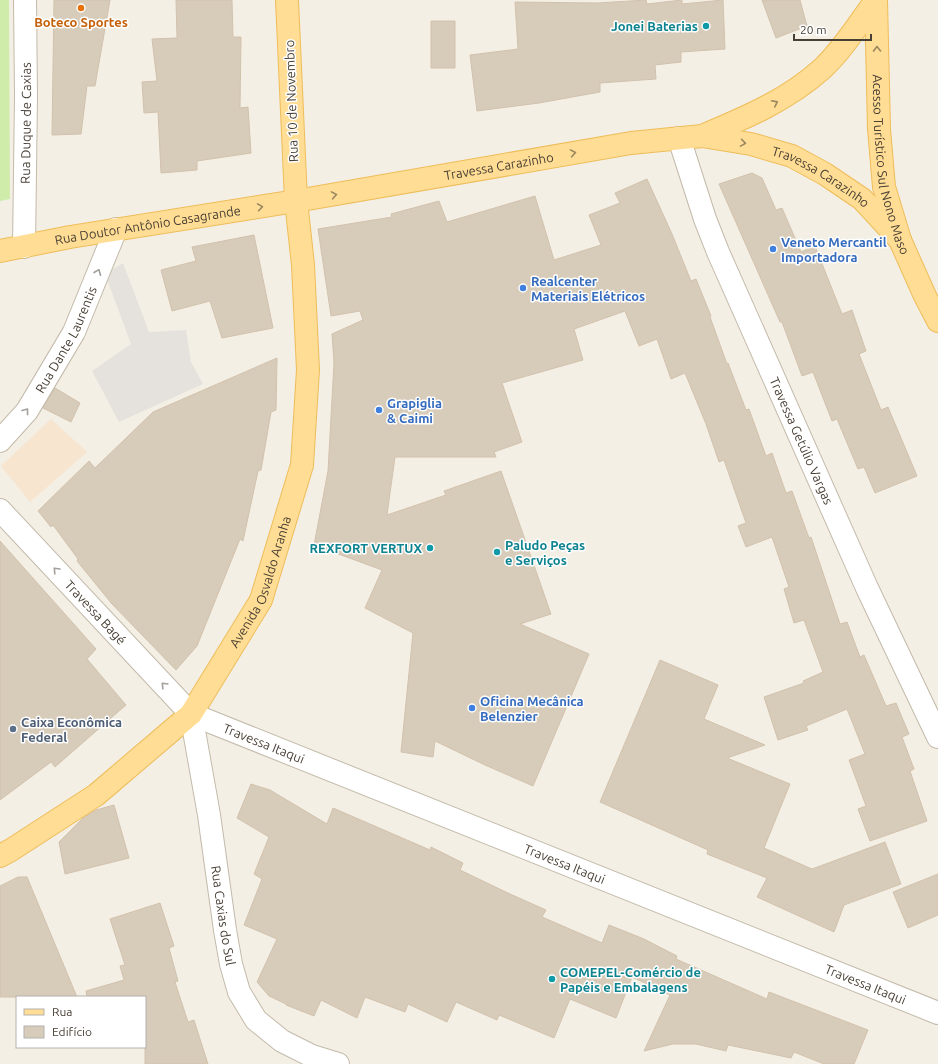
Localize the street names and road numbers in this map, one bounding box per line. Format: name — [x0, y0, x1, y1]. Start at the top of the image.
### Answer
street label: Rua 10 de Novembro — [282, 40, 300, 162]
street label: Rua Duque de Caxias — [18, 62, 33, 184]
street label: Acesso Turístico Sul Nono Maso — [871, 74, 913, 257]
street label: Travessa Carazinho — [771, 144, 873, 210]
street label: Travessa Carazinho — [443, 150, 555, 182]
street label: Rua Doutor Antônio Casagrande — [53, 203, 242, 247]
street label: Rua Dante Laurentis — [33, 284, 99, 395]
street label: Travessa Getúlio Vargas — [767, 375, 836, 507]
street label: Avenida Osvaldo Aranha — [227, 514, 293, 650]
street label: Travessa Bagé — [62, 577, 129, 647]
street label: Travessa Itaqui — [221, 721, 307, 766]
street label: Travessa Itaqui — [522, 841, 607, 886]
street label: Rua Caxias do Sul — [209, 865, 238, 967]
street label: Travessa Itaqui — [823, 961, 908, 1007]

